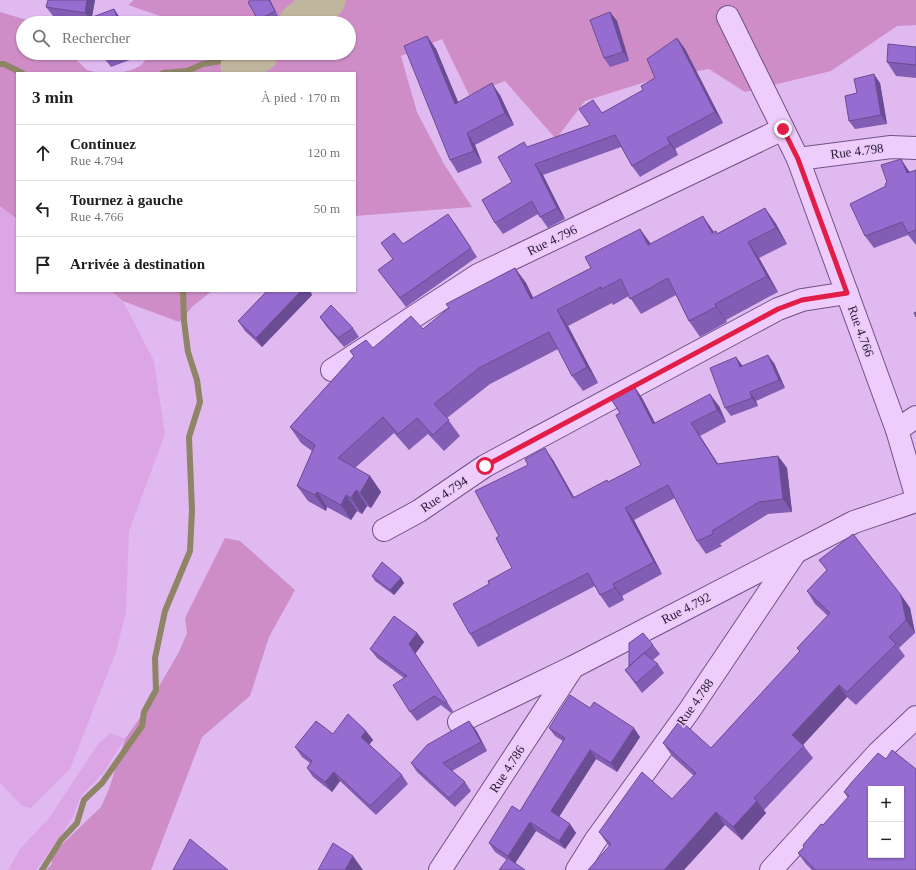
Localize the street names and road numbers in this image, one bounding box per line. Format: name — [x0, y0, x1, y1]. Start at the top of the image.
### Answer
street label: Rue 4.798 — [830, 140, 884, 162]
street label: Rue 4.796 — [525, 221, 580, 258]
street label: Rue 4.766 — [845, 303, 877, 359]
street label: Rue 4.794 — [418, 473, 471, 515]
street label: Rue 4.792 — [659, 589, 713, 627]
street label: Rue 4.788 — [674, 676, 716, 728]
street label: Rue 4.786 — [486, 742, 528, 795]

